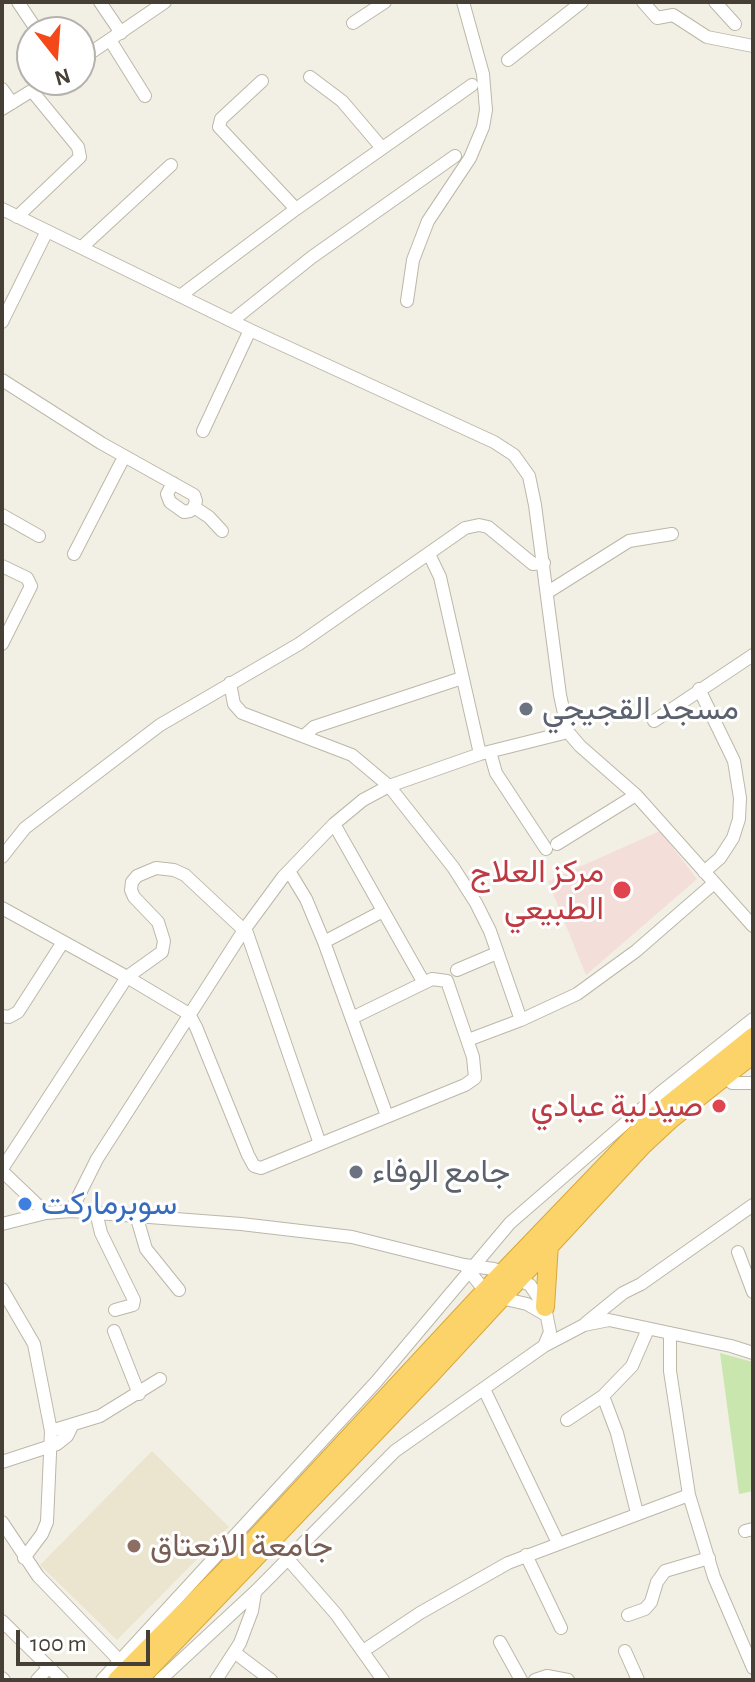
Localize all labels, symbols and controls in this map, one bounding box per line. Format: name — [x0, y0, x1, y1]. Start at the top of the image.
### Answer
north arrow — [16, 16, 96, 96]
text: N — [52, 64, 73, 90]
place label: مسجد القجيجي — [542, 690, 739, 728]
marker: مسجد القجيجي — [517, 700, 535, 718]
place label: مركز العلاج الطبيعي — [470, 853, 604, 928]
marker: مركز العلاج الطبيعي — [611, 879, 633, 901]
place label: صيدلية عبادي — [531, 1087, 703, 1125]
marker: صيدلية عبادي — [710, 1097, 728, 1115]
place label: جامع الوفاء — [372, 1153, 510, 1191]
marker: جامع الوفاء — [347, 1163, 365, 1181]
place label: سوبرماركت — [41, 1185, 177, 1223]
marker: سوبرماركت — [16, 1195, 34, 1213]
place label: جامعة الانعتاق — [150, 1527, 333, 1565]
marker: جامعة الانعتاق — [125, 1537, 143, 1555]
scale bar — [20, 1614, 154, 1664]
text: 100 m — [30, 1632, 87, 1656]

